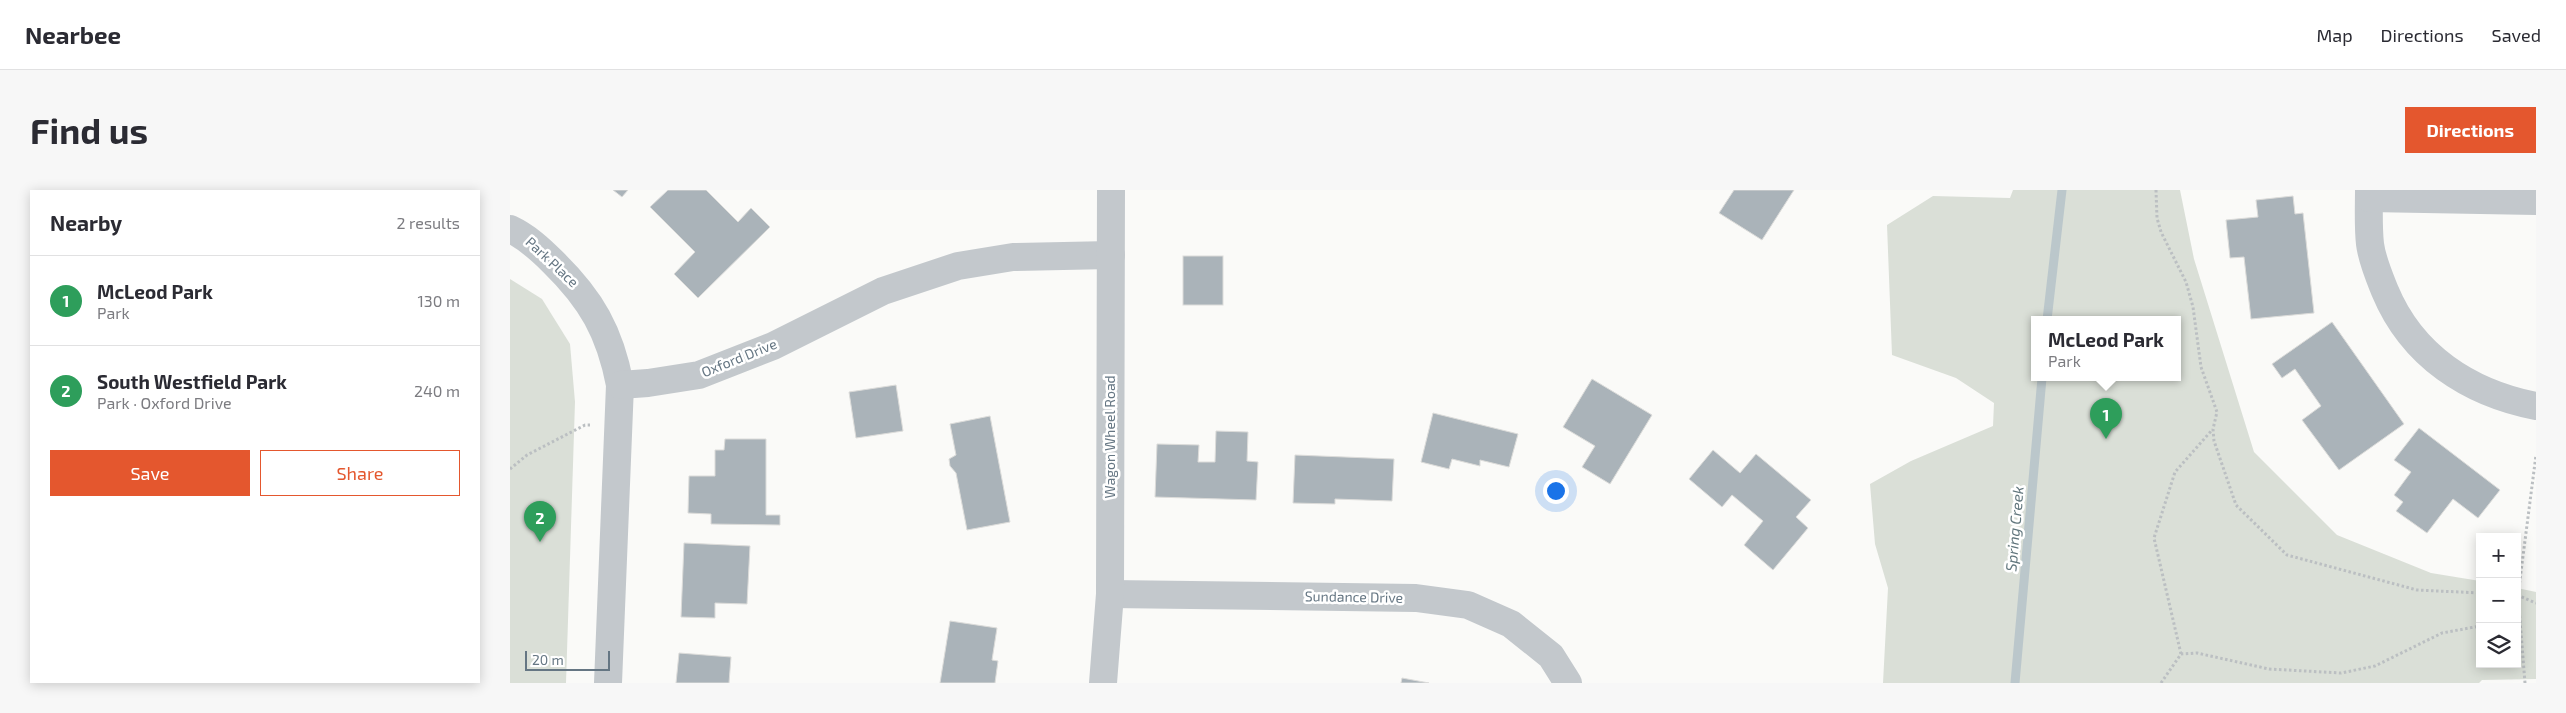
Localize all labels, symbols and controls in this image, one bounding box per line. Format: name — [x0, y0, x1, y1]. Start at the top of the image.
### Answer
text: Nearbee — [25, 20, 121, 49]
text: Map — [2316, 24, 2353, 46]
text: Directions — [2381, 24, 2464, 46]
text: Saved — [2492, 24, 2541, 46]
button: Directions — [2405, 107, 2536, 153]
text: Find us — [30, 109, 148, 151]
text: Nearby — [50, 210, 122, 235]
text: 2 results — [397, 213, 460, 232]
street label: Park Place — [522, 233, 582, 290]
text: McLeod Park — [97, 280, 213, 303]
text: 1 — [63, 291, 69, 310]
text: 130 m — [418, 291, 460, 310]
text: Park — [97, 303, 130, 322]
popup — [2031, 316, 2181, 381]
text: McLeod Park — [2048, 328, 2164, 351]
street label: Oxford Drive — [699, 335, 779, 380]
text: Park — [2048, 351, 2081, 370]
text: South Westfield Park — [97, 370, 287, 393]
street label: Wagon Wheel Road — [1101, 375, 1118, 499]
text: 2 — [61, 381, 71, 400]
text: 240 m — [414, 381, 460, 400]
text: Park · Oxford Drive — [97, 393, 232, 412]
pin: 1 — [2090, 398, 2122, 439]
button: Save — [50, 450, 250, 496]
button: Share — [260, 450, 460, 496]
your location — [1543, 478, 1569, 504]
water label: Spring Creek — [2001, 485, 2027, 572]
pin: 2 — [524, 501, 556, 542]
map controls — [2476, 533, 2521, 668]
button: + — [2476, 533, 2521, 578]
button: − — [2476, 578, 2521, 623]
street label: Sundance Drive — [1305, 587, 1403, 606]
button: layers — [2476, 623, 2521, 668]
scale bar — [525, 648, 610, 671]
text: 20 m — [532, 651, 564, 668]

